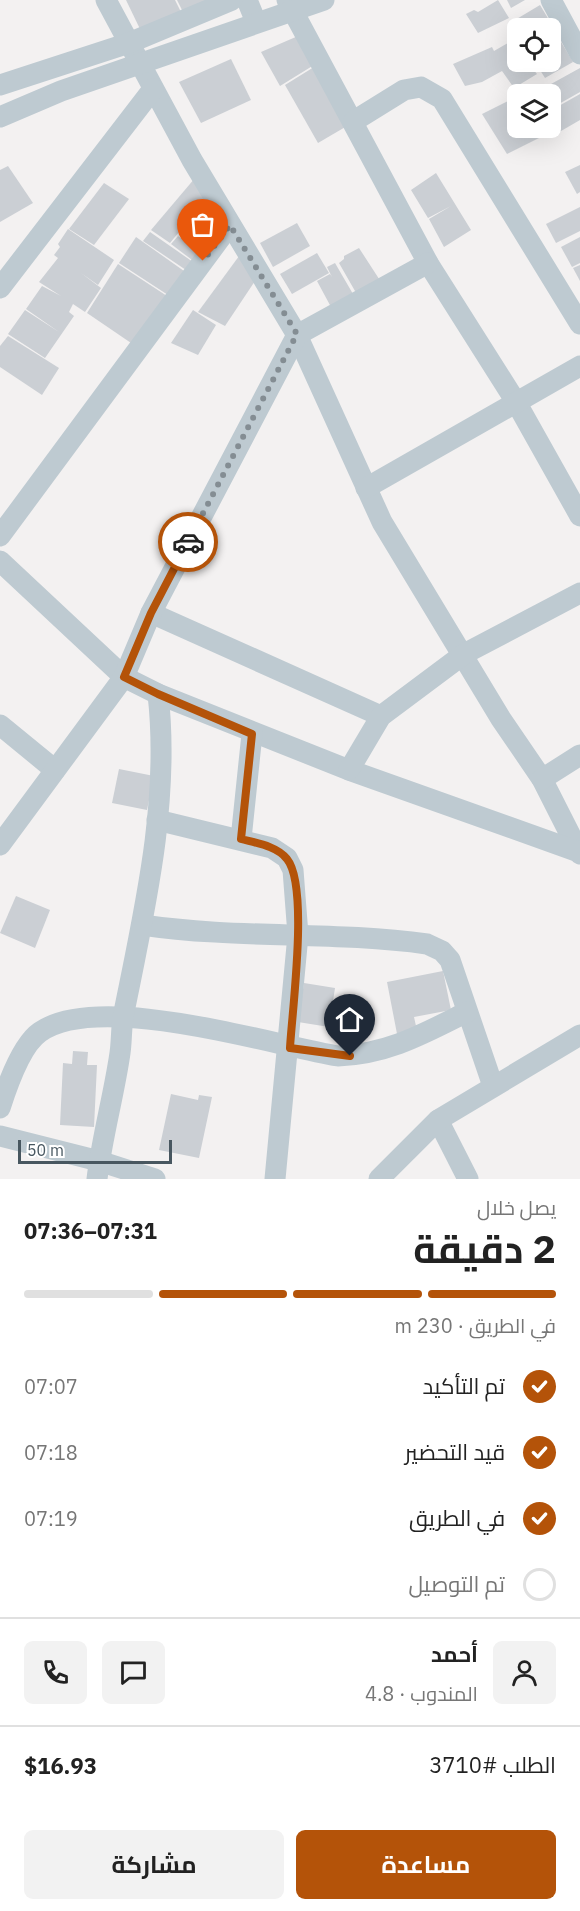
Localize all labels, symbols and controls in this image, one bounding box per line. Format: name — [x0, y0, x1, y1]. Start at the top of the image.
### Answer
map controls — [507, 18, 561, 138]
button: locate — [507, 18, 561, 72]
button: layers — [507, 84, 561, 138]
pin — [177, 199, 228, 261]
icon: bag — [186, 208, 219, 241]
courier — [158, 512, 218, 572]
icon: car — [172, 526, 205, 559]
pin — [324, 994, 375, 1056]
icon: home — [333, 1003, 366, 1036]
scale bar — [18, 1137, 172, 1164]
text: 50 m — [27, 1140, 64, 1160]
text: يصل خلال — [477, 1194, 556, 1221]
text: 07:31–07:36 — [24, 1216, 157, 1245]
text: 2 دقيقة — [413, 1223, 556, 1274]
text: في الطريق · 230 m — [395, 1312, 556, 1339]
icon: check — [523, 1370, 556, 1403]
text: تم التأكيد — [423, 1371, 505, 1400]
text: 07:07 — [24, 1373, 78, 1400]
icon: check — [523, 1436, 556, 1469]
text: قيد التحضير — [405, 1437, 505, 1466]
text: 07:18 — [24, 1439, 78, 1466]
icon: check — [523, 1502, 556, 1535]
text: في الطريق — [409, 1503, 505, 1532]
text: 07:19 — [24, 1505, 78, 1532]
text: تم التوصيل — [408, 1569, 505, 1598]
text: أحمد — [431, 1639, 478, 1668]
button: phone — [24, 1641, 87, 1704]
button: chat — [102, 1641, 165, 1704]
button: person — [493, 1641, 556, 1704]
text: المندوب · 4.8 — [365, 1680, 478, 1707]
text: الطلب #3710 — [429, 1750, 556, 1779]
text: $16.93 — [24, 1751, 97, 1780]
button: مشاركة — [24, 1830, 284, 1899]
button: مساعدة — [296, 1830, 556, 1899]

